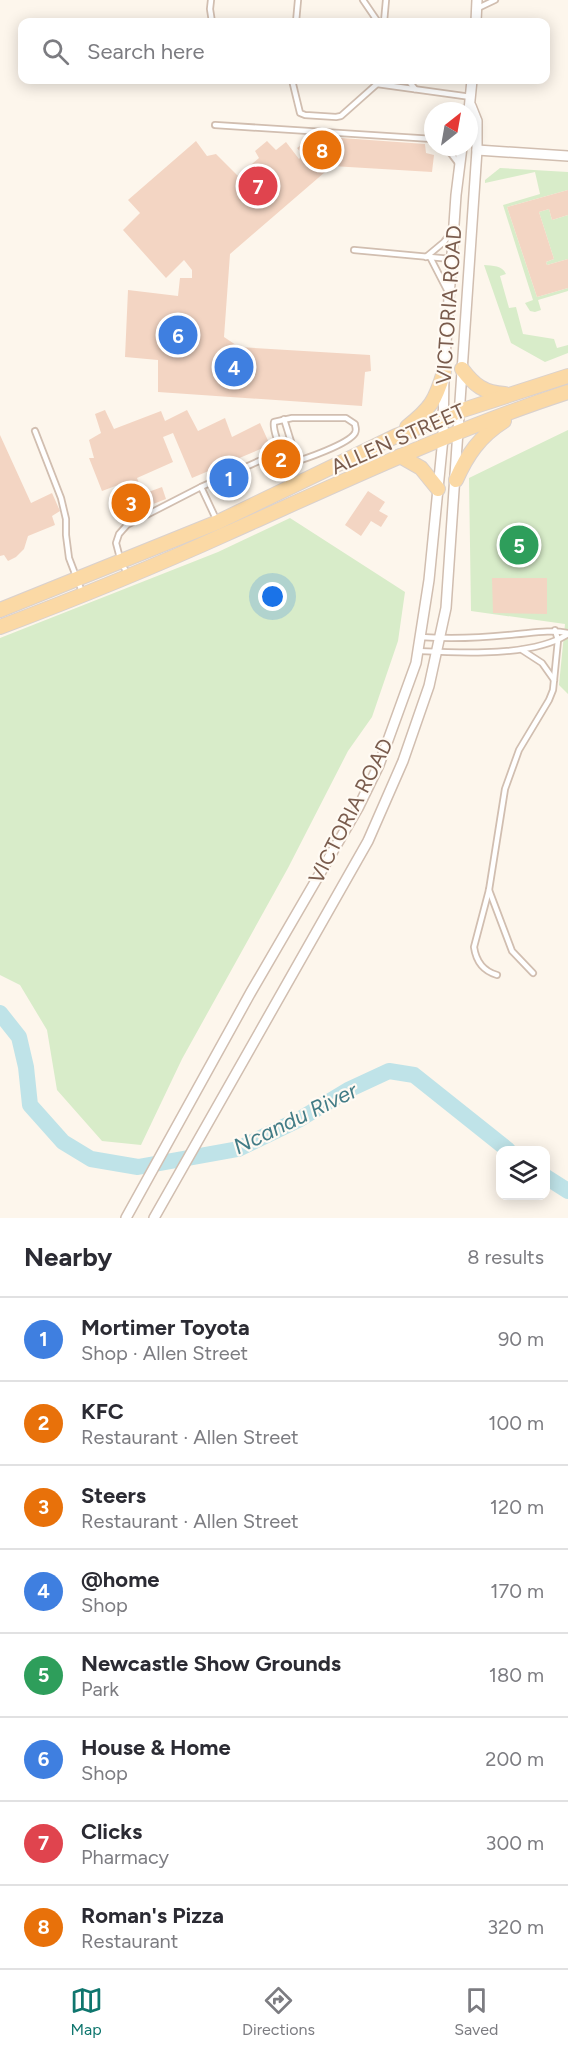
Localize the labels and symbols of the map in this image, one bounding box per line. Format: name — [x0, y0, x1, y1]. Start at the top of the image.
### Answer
north arrow — [424, 102, 478, 156]
pin: 8 — [302, 128, 342, 172]
pin: 7 — [238, 164, 278, 208]
street label: VICTORIA ROAD — [430, 224, 467, 385]
pin: 6 — [158, 312, 198, 358]
pin: 4 — [214, 344, 254, 389]
street label: ALLEN STREET — [327, 398, 469, 479]
pin: 2 — [262, 436, 300, 482]
pin: 1 — [210, 456, 248, 500]
pin: 3 — [112, 480, 150, 526]
pin: 5 — [500, 522, 538, 568]
your location — [258, 582, 287, 611]
street label: VICTORIA ROAD — [303, 734, 398, 888]
water label: Ncandu River — [229, 1076, 363, 1160]

